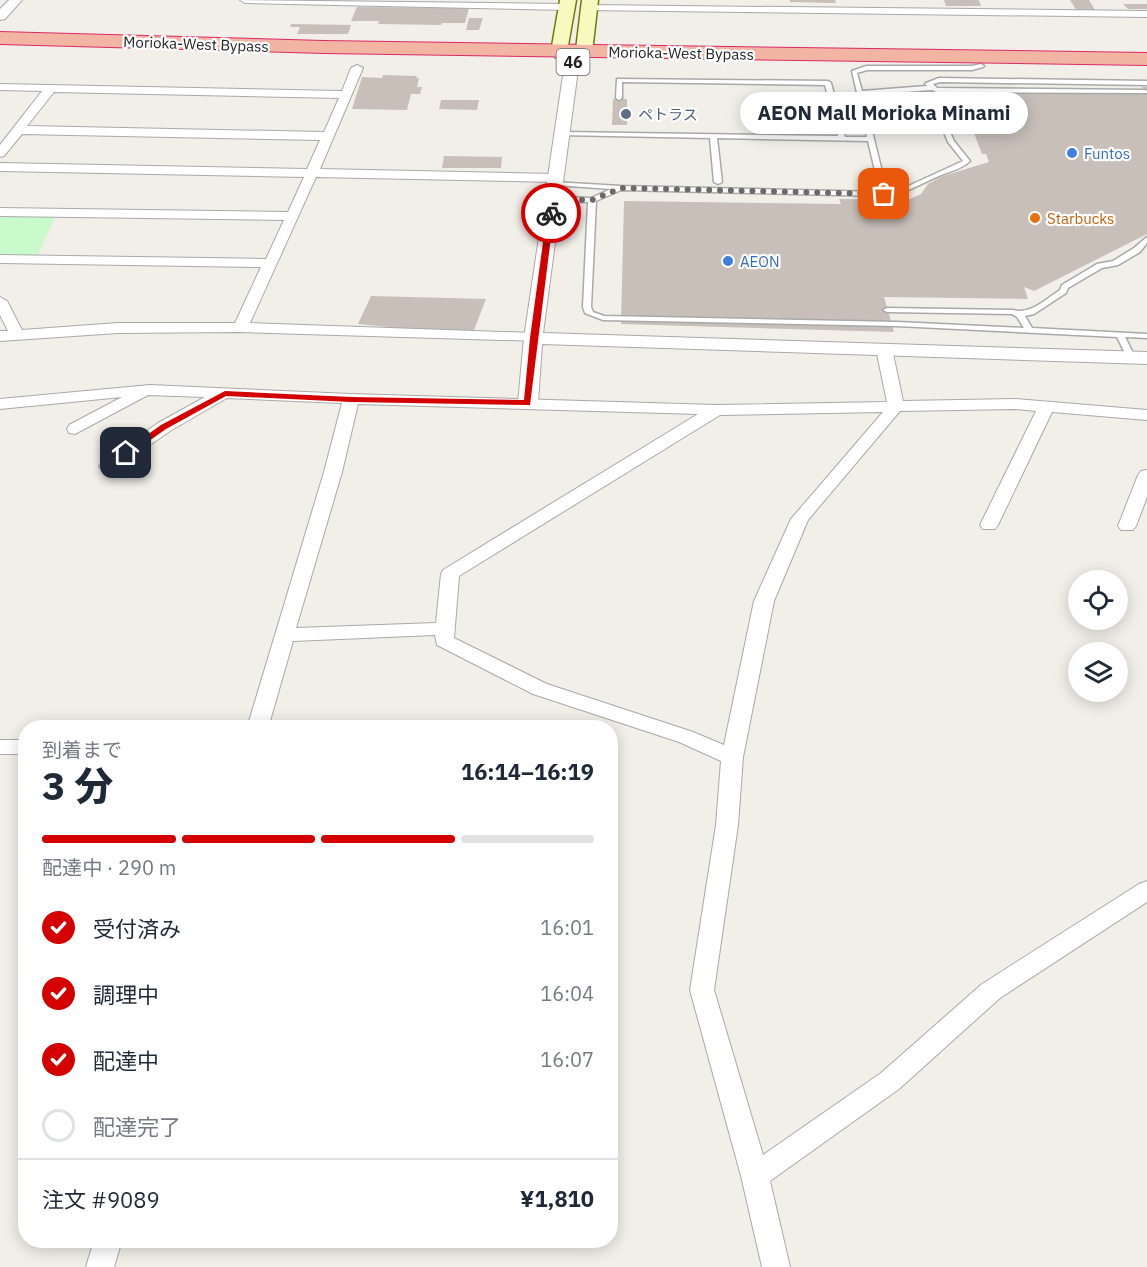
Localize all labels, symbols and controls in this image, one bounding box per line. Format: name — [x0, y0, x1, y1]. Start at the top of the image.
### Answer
street label: Morioka-West Bypass — [123, 32, 269, 56]
street label: Morioka-West Bypass — [608, 42, 754, 64]
road number: 46 — [556, 49, 590, 75]
callout: AEON Mall Morioka Minami — [740, 92, 1028, 134]
text: AEON Mall Morioka Minami — [757, 99, 1011, 126]
place label: ペトラス — [638, 105, 698, 124]
marker: ペトラス — [619, 107, 633, 121]
place label: Funtos — [1084, 144, 1130, 163]
marker: Funtos — [1065, 146, 1079, 160]
pin — [858, 168, 909, 219]
icon: bag — [867, 177, 900, 210]
courier — [521, 183, 581, 243]
icon: bike — [535, 197, 568, 230]
place label: Starbucks — [1047, 209, 1114, 228]
marker: Starbucks — [1028, 211, 1042, 225]
place label: AEON — [740, 252, 780, 271]
marker: AEON — [721, 254, 735, 268]
pin — [100, 427, 151, 478]
icon: home — [109, 436, 142, 469]
map controls — [1068, 570, 1128, 702]
button: locate — [1068, 570, 1128, 630]
button: layers — [1068, 642, 1128, 702]
text: 到着まで — [42, 736, 122, 763]
text: 16:14–16:19 — [461, 757, 594, 786]
text: 3 分 — [42, 760, 114, 811]
text: 配達中 · 290 m — [42, 854, 176, 881]
icon: check — [42, 911, 75, 944]
text: 受付済み — [93, 914, 181, 943]
text: 16:01 — [540, 914, 594, 941]
icon: check — [42, 977, 75, 1010]
text: 調理中 — [93, 980, 159, 1009]
text: 16:04 — [540, 980, 594, 1007]
icon: check — [42, 1043, 75, 1076]
text: 配達中 — [93, 1046, 159, 1075]
text: 16:07 — [540, 1046, 594, 1073]
text: 配達完了 — [93, 1112, 181, 1141]
text: ¥1,810 — [520, 1184, 594, 1213]
text: 注文 #9089 — [42, 1185, 160, 1214]

